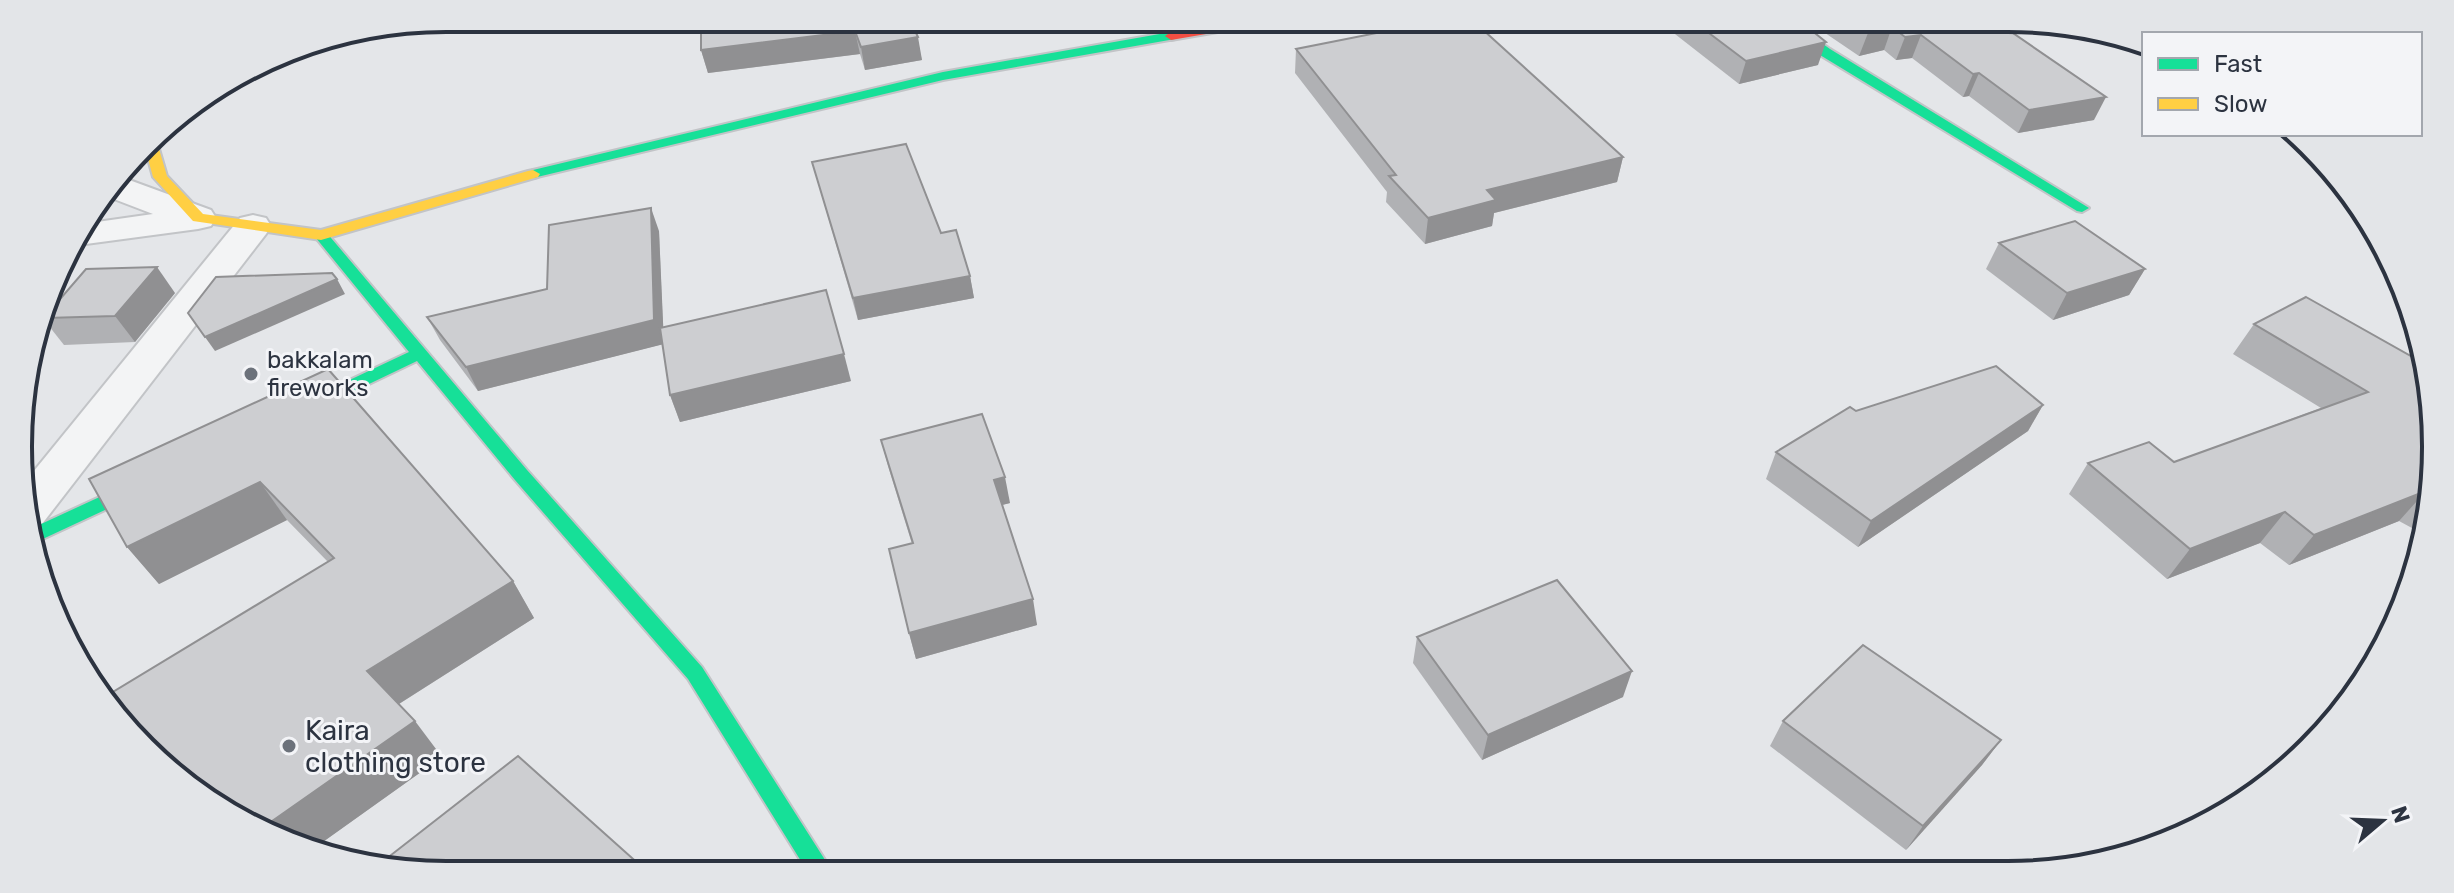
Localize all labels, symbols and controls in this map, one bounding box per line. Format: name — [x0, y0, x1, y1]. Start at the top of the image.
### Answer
legend — [2142, 32, 2422, 136]
text: Fast — [2214, 50, 2262, 78]
text: Slow — [2214, 90, 2267, 118]
place label: bakkalam fireworks — [267, 346, 373, 402]
marker: bakkalam fireworks — [242, 365, 260, 383]
place label: Kaira clothing store — [305, 714, 486, 779]
marker: Kaira clothing store — [280, 737, 298, 755]
north arrow — [2342, 781, 2422, 861]
text: N — [2385, 803, 2416, 827]

